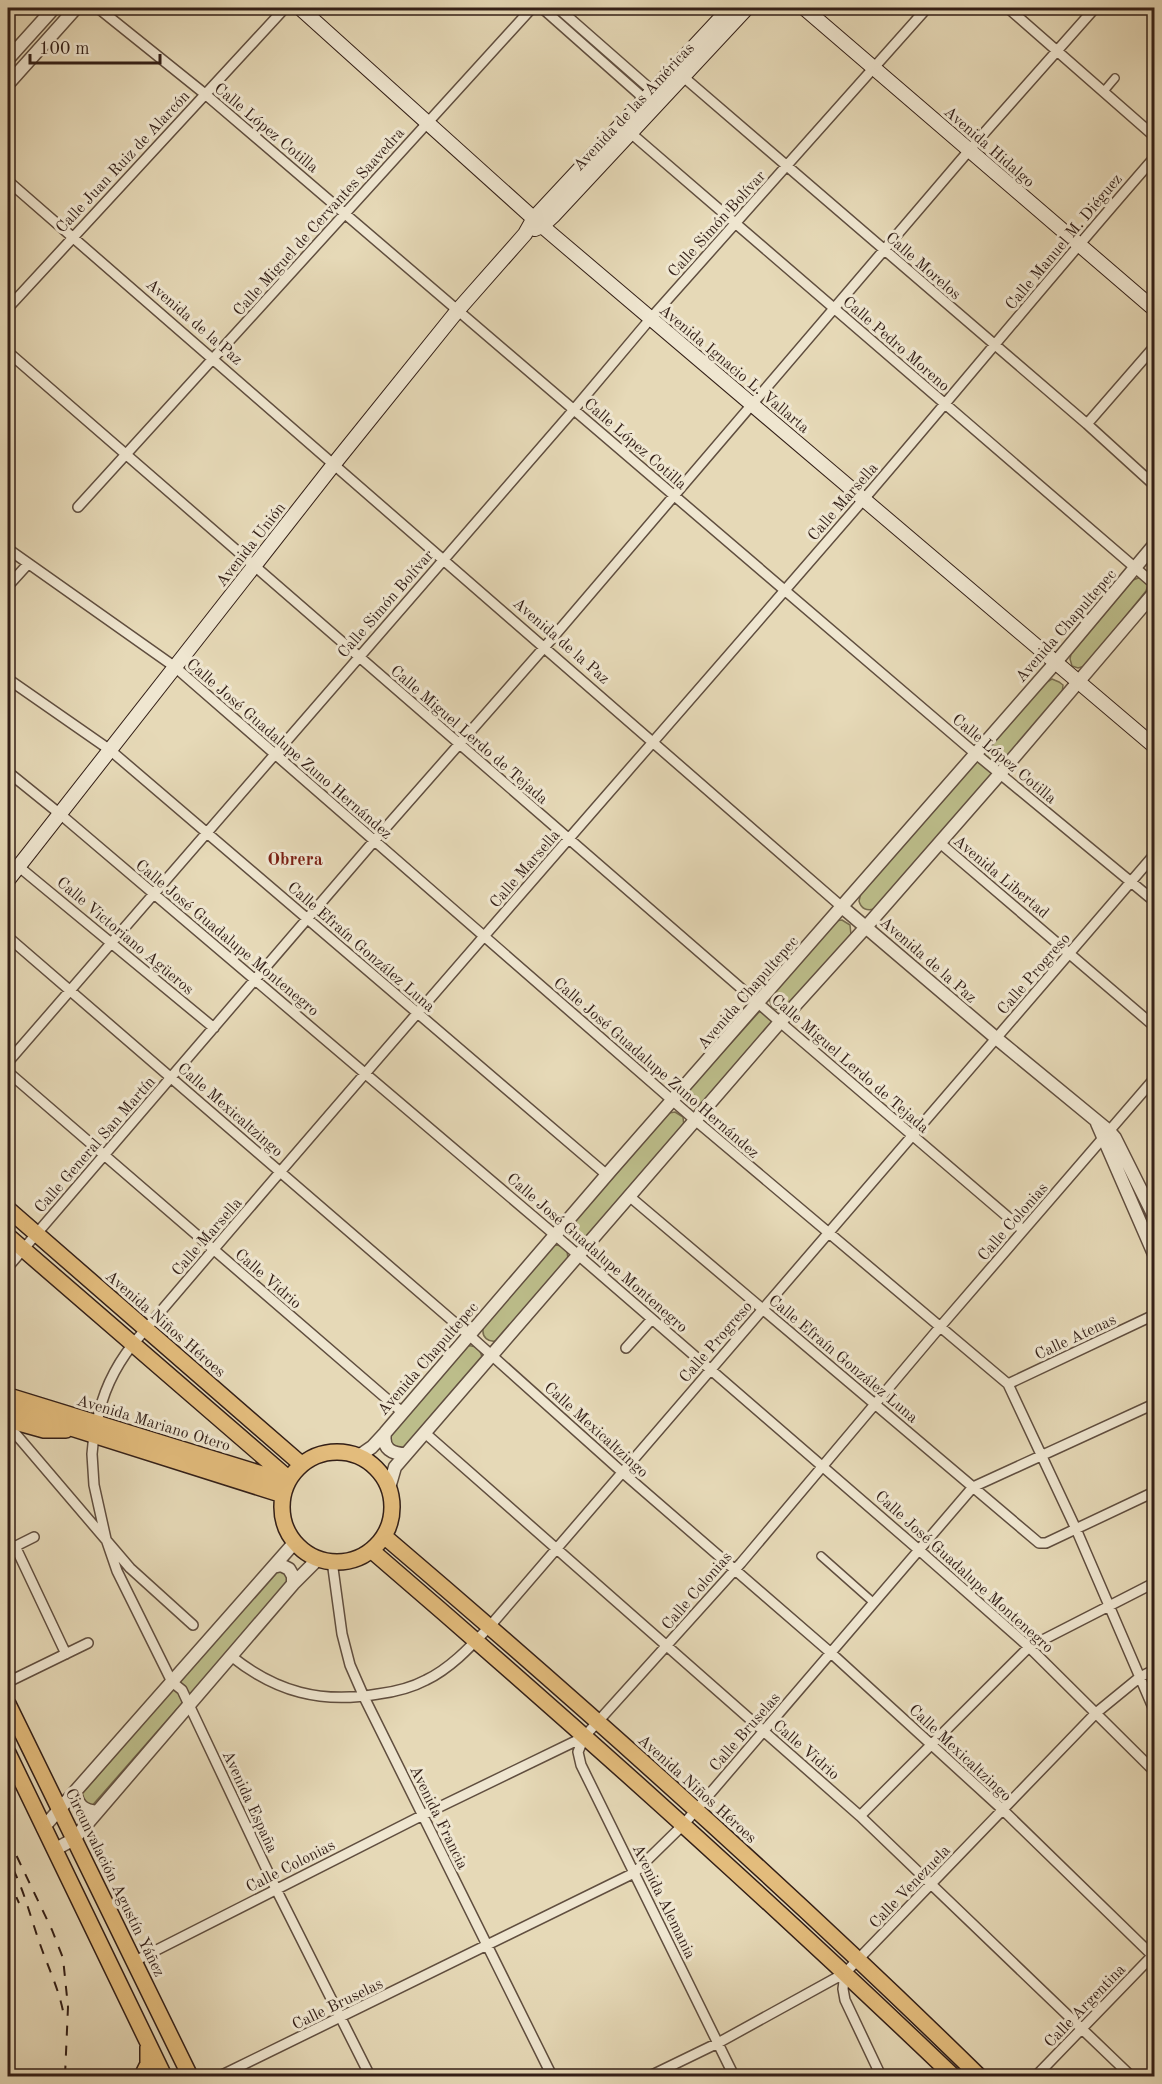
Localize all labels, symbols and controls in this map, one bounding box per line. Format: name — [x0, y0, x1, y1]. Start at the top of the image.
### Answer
scale bar — [30, 27, 160, 65]
text: 100 m — [39, 40, 90, 58]
street label: Avenida de las Américas — [571, 40, 698, 175]
street label: Calle López Cotilla — [211, 81, 321, 177]
street label: Calle Juan Ruiz de Alarcón — [54, 88, 194, 237]
street label: Avenida Hidalgo — [940, 104, 1037, 191]
street label: Calle Miguel de Cervantes Saavedra — [231, 125, 408, 319]
street label: Calle Simón Bolívar — [666, 168, 770, 281]
street label: Calle Manuel M. Diéguez — [1003, 171, 1126, 313]
street label: Calle Morelos — [882, 230, 963, 303]
street label: Avenida de la Paz — [142, 276, 245, 369]
street label: Calle Pedro Moreno — [839, 294, 952, 395]
street label: Avenida Ignacio L. Vallarta — [656, 302, 812, 437]
street label: Calle López Cotilla — [580, 396, 689, 493]
street label: Calle Marsella — [805, 460, 882, 544]
street label: Avenida Unión — [214, 500, 289, 590]
street label: Calle Simón Bolívar — [335, 547, 438, 661]
street label: Avenida Chapultepec — [1013, 567, 1120, 686]
street label: Avenida de la Paz — [509, 595, 612, 688]
street label: Calle José Guadalupe Zuno Hernández — [183, 656, 394, 843]
street label: Calle Miguel Lerdo de Tejada — [387, 663, 551, 808]
street label: Calle López Cotilla — [949, 712, 1059, 808]
street label: Calle Marsella — [487, 827, 564, 911]
street label: Avenida Libertad — [950, 833, 1051, 922]
district label: Obrera — [267, 851, 323, 869]
street label: Calle José Guadalupe Montenegro — [132, 857, 321, 1020]
street label: Calle Victoriano Agüeros — [53, 875, 196, 998]
street label: Calle Efraín González Luna — [284, 879, 437, 1016]
street label: Avenida de la Paz — [876, 914, 979, 1007]
street label: Calle Progreso — [995, 931, 1074, 1018]
street label: Avenida Chapultepec — [695, 934, 802, 1053]
street label: Calle José Guadalupe Zuno Hernández — [550, 975, 761, 1162]
street label: Calle Miguel Lerdo de Tejada — [768, 992, 932, 1137]
street label: Calle Mexicaltzingo — [174, 1061, 286, 1161]
street label: Calle General San Martín — [32, 1074, 159, 1216]
street label: Calle José Guadalupe Montenegro — [503, 1171, 690, 1336]
street label: Calle Colonias — [975, 1180, 1052, 1264]
street label: Calle Marsella — [169, 1195, 246, 1279]
street label: Calle Vidrio — [231, 1246, 304, 1313]
street label: Avenida Niños Héroes — [102, 1268, 228, 1381]
street label: Calle Efraín González Luna — [765, 1293, 920, 1427]
street label: Calle Progreso — [677, 1299, 756, 1386]
street label: Avenida Chapultepec — [375, 1300, 482, 1419]
street label: Calle Atenas — [1033, 1312, 1119, 1364]
street label: Calle Mexicaltzingo — [541, 1380, 651, 1481]
street label: Avenida Mariano Otero — [75, 1393, 232, 1455]
street label: Calle José Guadalupe Montenegro — [871, 1488, 1056, 1657]
street label: Calle Colonias — [659, 1549, 736, 1633]
street label: Calle Bruselas — [707, 1690, 784, 1775]
street label: Calle Mexicaltzingo — [905, 1702, 1014, 1805]
street label: Calle Vidrio — [769, 1717, 842, 1784]
street label: Avenida Niños Héroes — [634, 1732, 759, 1847]
street label: Avenida España — [219, 1748, 280, 1855]
street label: Avenida Francia — [406, 1764, 470, 1872]
street label: Circunvalación Agustín Yáñez — [62, 1786, 167, 1979]
street label: Calle Colonias — [244, 1837, 338, 1896]
street label: Avenida Alemania — [629, 1842, 698, 1962]
street label: Calle Venezuela — [867, 1843, 954, 1932]
street label: Calle Argentina — [1042, 1962, 1129, 2051]
street label: Calle Bruselas — [290, 1976, 386, 2034]

